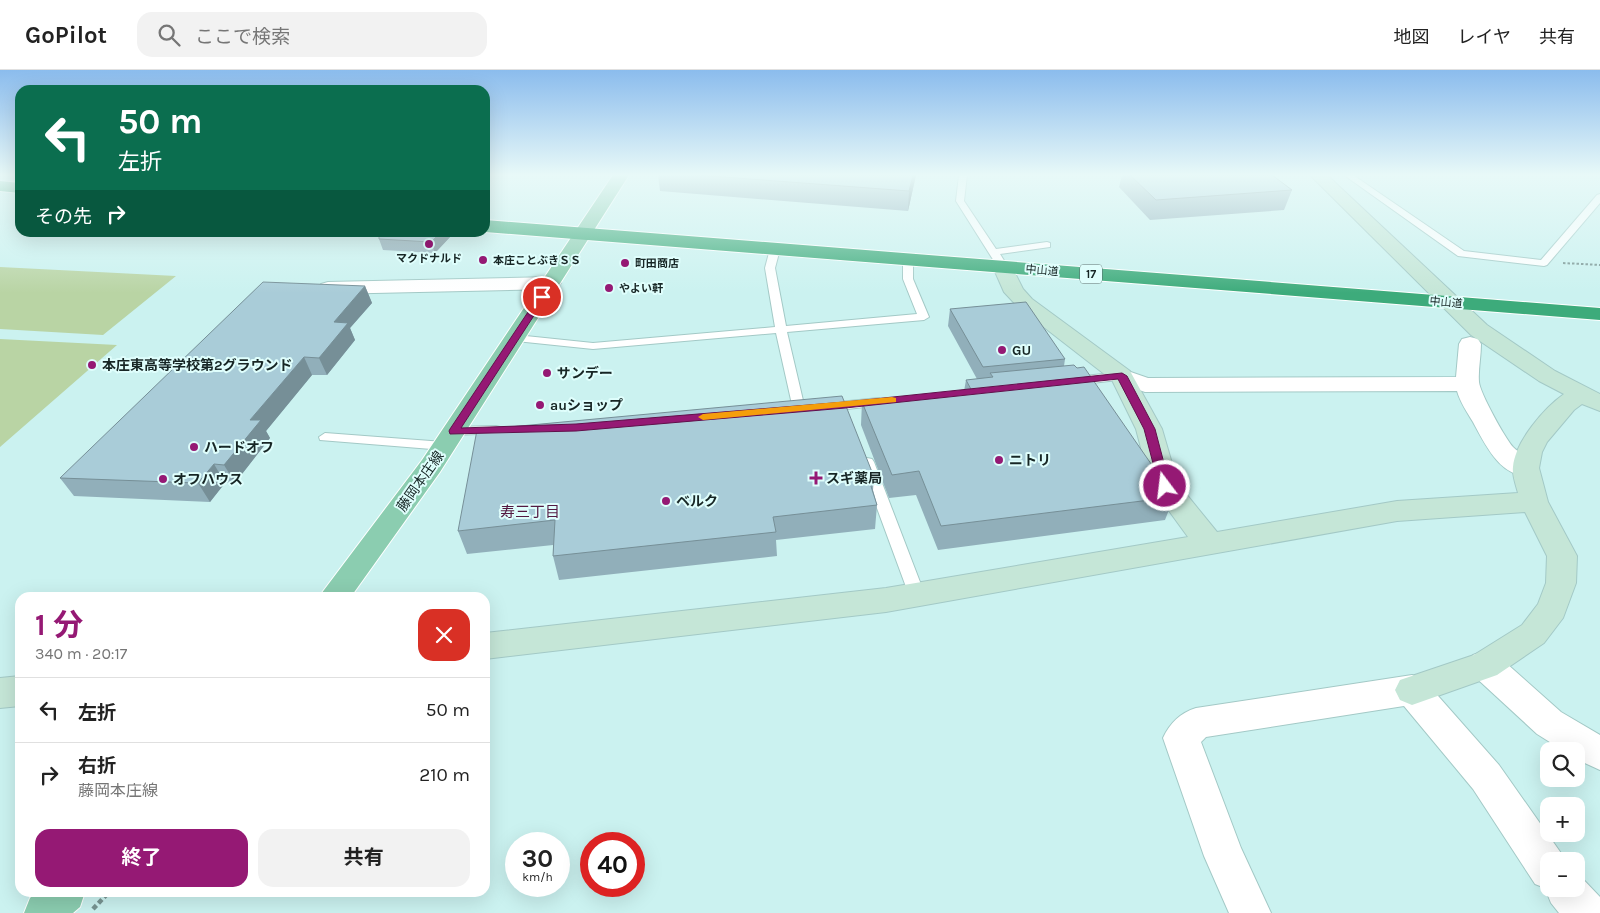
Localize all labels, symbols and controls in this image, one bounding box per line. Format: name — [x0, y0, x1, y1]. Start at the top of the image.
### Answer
search box — [137, 12, 487, 57]
text: GoPilot — [25, 21, 107, 49]
icon: search — [155, 21, 183, 49]
text: ここで検索 — [195, 26, 290, 48]
text: 地図 — [1394, 26, 1430, 48]
text: レイヤ — [1458, 26, 1511, 48]
text: 共有 — [1539, 26, 1575, 48]
text: 50 m — [118, 101, 203, 142]
icon: left — [35, 105, 100, 170]
text: 左折 — [118, 149, 162, 175]
icon: right — [102, 200, 130, 228]
text: その先 — [35, 206, 92, 228]
marker: マクドナルド — [423, 238, 435, 250]
place label: マクドナルド — [396, 252, 462, 265]
marker: 本庄ことぶきＳＳ — [477, 254, 489, 266]
place label: 本庄ことぶきＳＳ — [493, 254, 581, 267]
marker: 町田商店 — [619, 257, 631, 269]
place label: 町田商店 — [635, 257, 679, 270]
street label: 中山道 — [1025, 263, 1059, 278]
road number: 17 — [1080, 264, 1102, 283]
pin — [521, 276, 563, 318]
marker: やよい軒 — [603, 282, 615, 294]
place label: やよい軒 — [619, 282, 663, 295]
icon: arrive — [528, 283, 556, 311]
street label: 中山道 — [1429, 295, 1463, 310]
place label: GU — [1012, 342, 1031, 359]
marker: GU — [996, 344, 1008, 356]
place label: 本庄東高等学校第2グラウンド — [102, 357, 292, 374]
marker: 本庄東高等学校第2グラウンド — [86, 359, 98, 371]
place label: サンデー — [557, 365, 613, 382]
marker: サンデー — [541, 367, 553, 379]
place label: auショップ — [550, 397, 623, 414]
marker: auショップ — [534, 399, 546, 411]
place label: ハードオフ — [204, 439, 274, 456]
marker: ハードオフ — [188, 441, 200, 453]
street label: 藤岡本庄線 — [393, 448, 447, 515]
place label: ニトリ — [1009, 452, 1051, 469]
marker: ニトリ — [993, 454, 1005, 466]
position arrow — [1138, 459, 1190, 511]
place label: スギ薬局 — [826, 470, 882, 487]
place label: オフハウス — [173, 471, 243, 488]
marker: スギ薬局 — [810, 472, 822, 484]
marker: オフハウス — [157, 473, 169, 485]
place label: ベルク — [676, 493, 718, 510]
marker: ベルク — [660, 495, 672, 507]
district label: 寿三丁目 — [500, 503, 560, 521]
text: 1 分 — [35, 607, 83, 643]
button: close — [418, 609, 470, 661]
text: 340 m · 20:17 — [35, 644, 127, 663]
icon: left — [35, 696, 63, 724]
text: 50 m — [426, 699, 470, 721]
text: 左折 — [78, 702, 116, 724]
map controls — [1540, 742, 1585, 897]
button: search — [1540, 742, 1585, 787]
text: 右折 — [78, 755, 116, 777]
icon: right — [35, 761, 63, 789]
text: 210 m — [419, 764, 470, 786]
text: 藤岡本庄線 — [78, 781, 158, 800]
button: + — [1540, 797, 1585, 842]
button: 終了 — [35, 829, 248, 887]
button: 共有 — [258, 829, 470, 887]
speed limit sign: 40 — [580, 832, 645, 897]
text: 30 — [522, 844, 553, 873]
button: − — [1540, 852, 1585, 897]
text: km/h — [522, 870, 553, 884]

